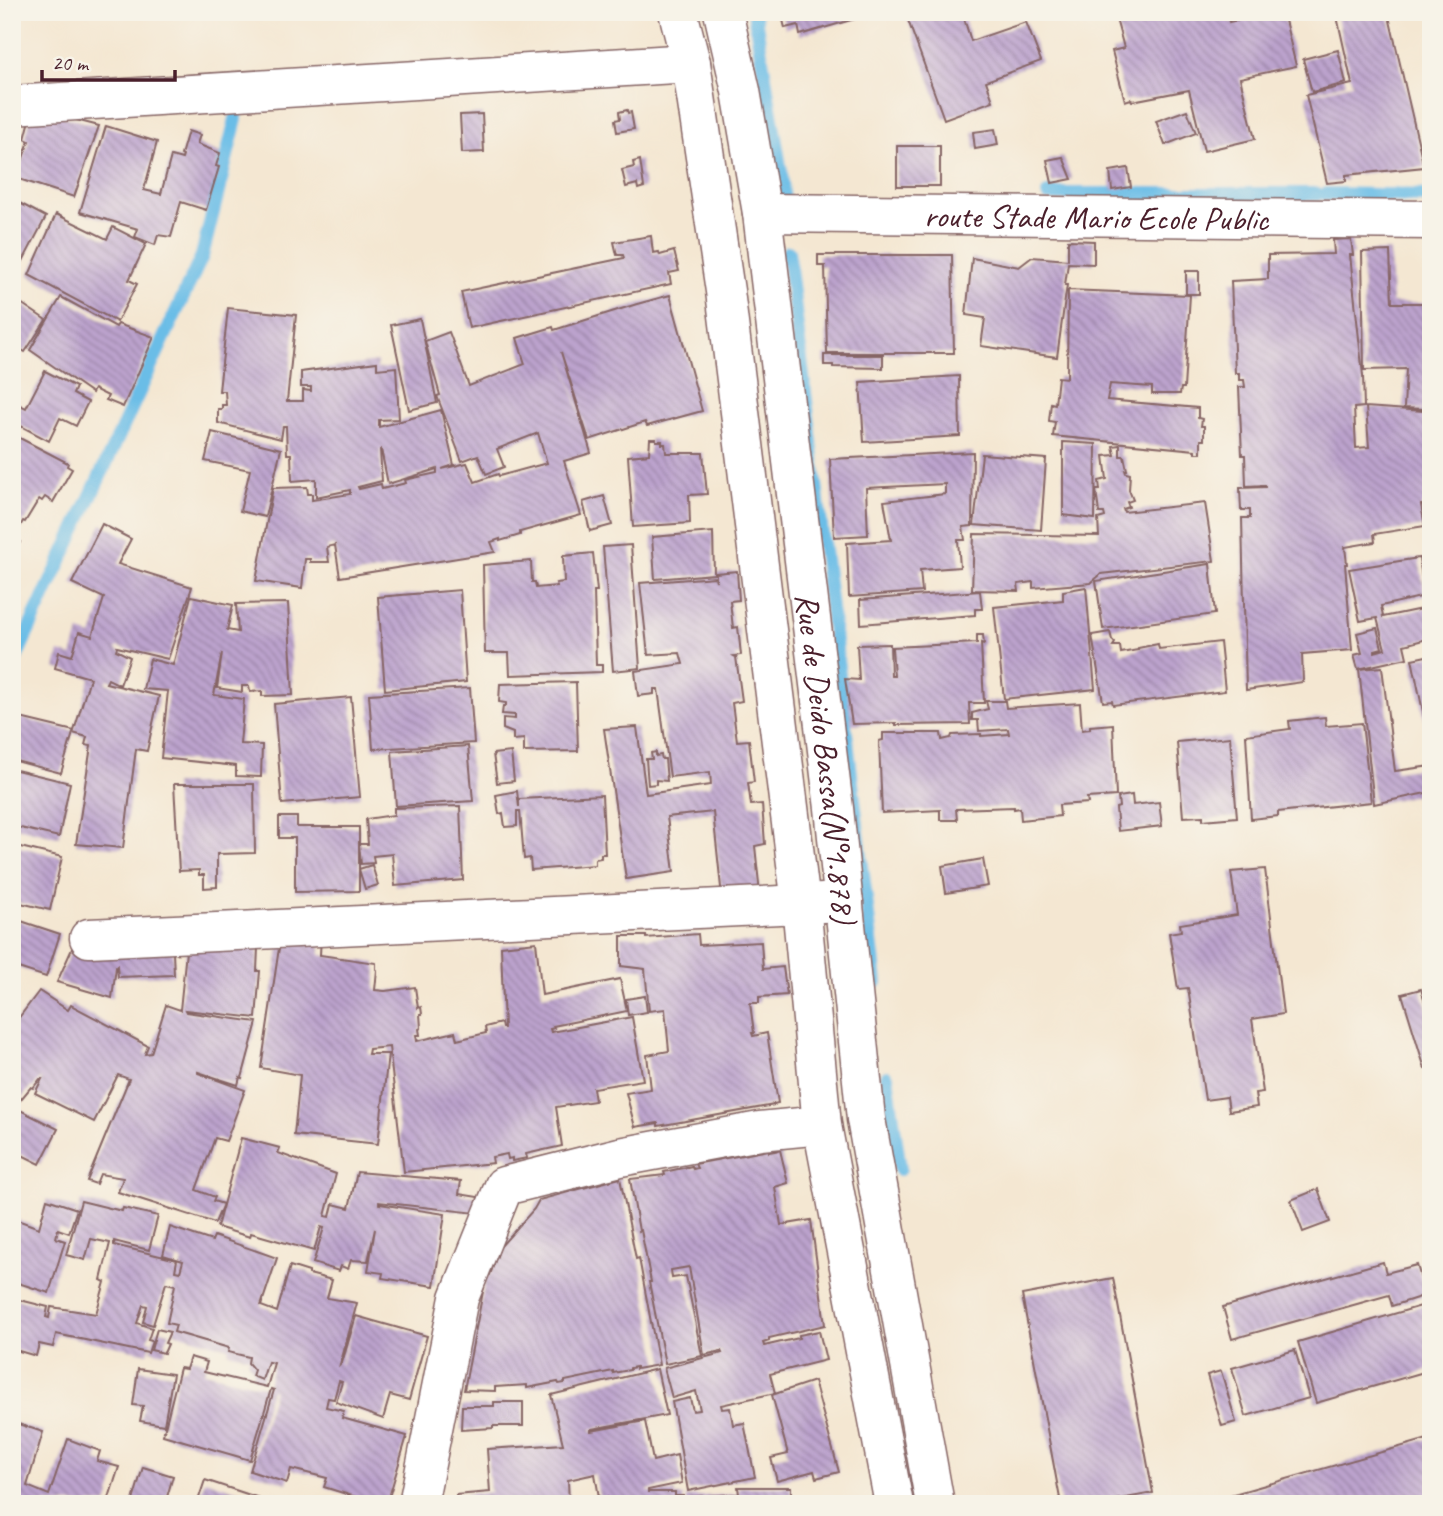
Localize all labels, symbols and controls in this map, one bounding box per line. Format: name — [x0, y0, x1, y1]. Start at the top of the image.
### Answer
scale bar — [42, 38, 175, 82]
text: 20 m — [52, 50, 90, 76]
street label: route Stade Mario Ecole Public — [924, 195, 1271, 240]
street label: Rue de Deido Bassa(N°1.878) — [786, 591, 866, 928]

